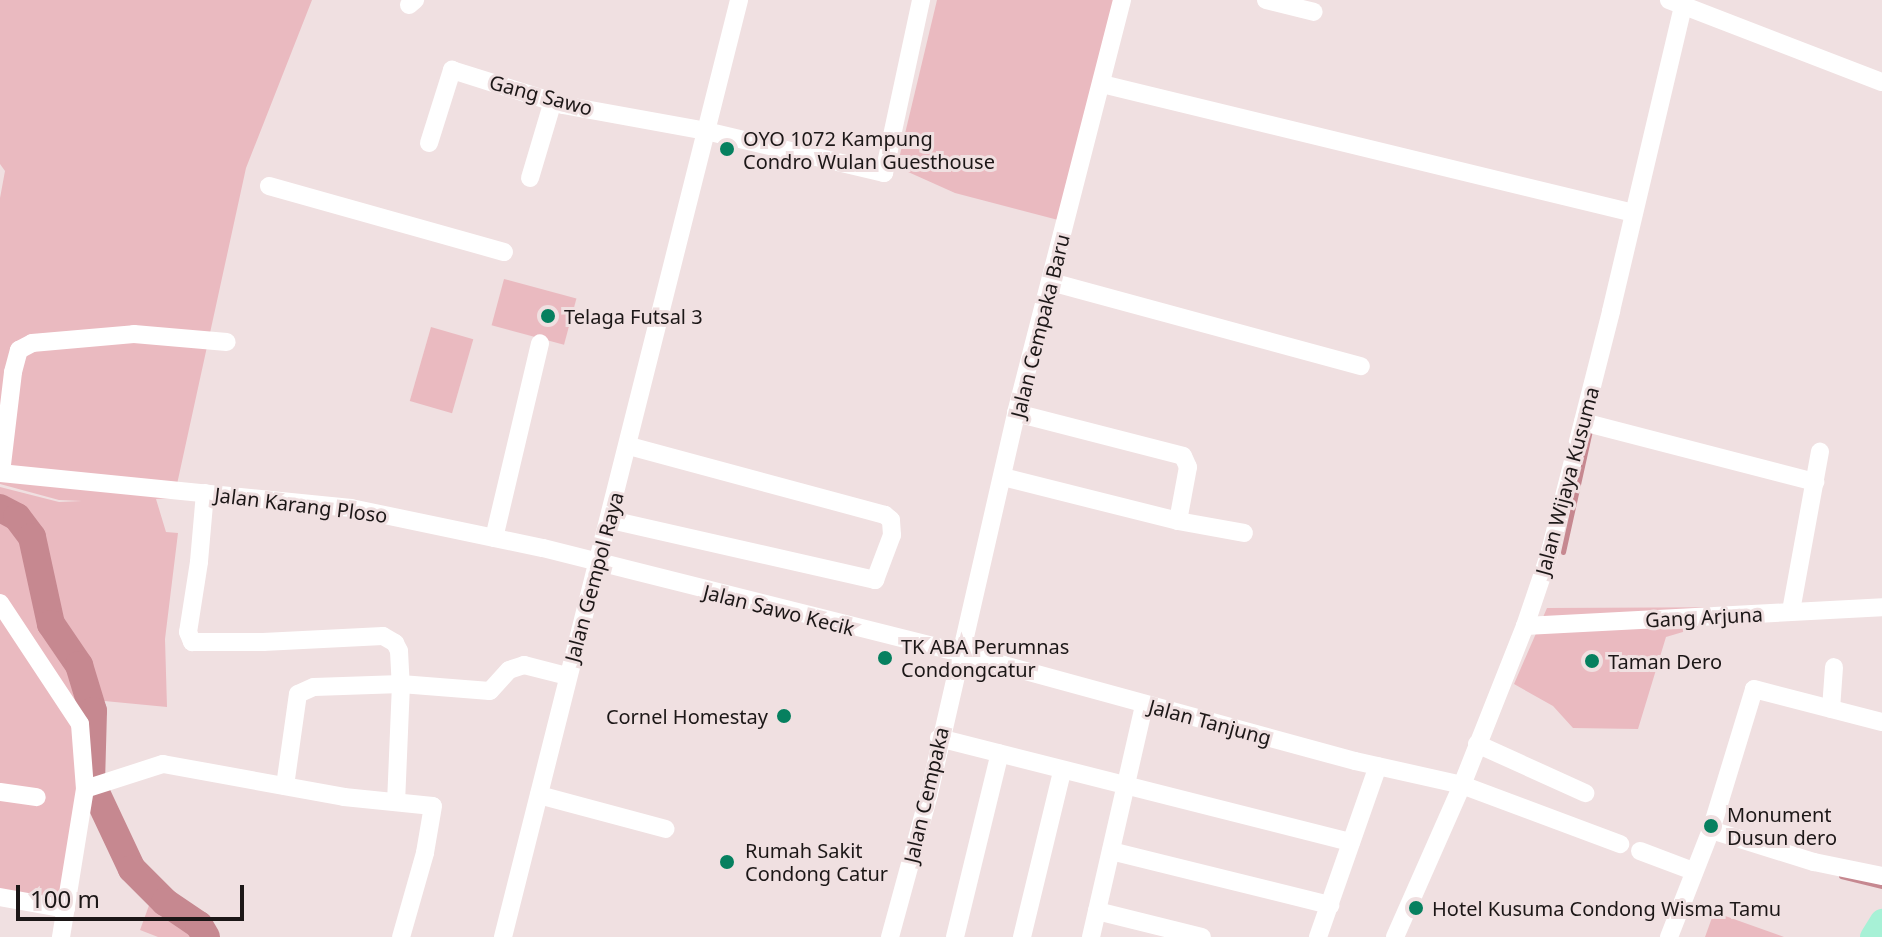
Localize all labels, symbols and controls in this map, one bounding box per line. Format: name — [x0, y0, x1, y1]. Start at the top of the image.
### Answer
street label: Gang Sawo — [487, 70, 595, 120]
place label: OYO 1072 Kampung Condro Wulan Guesthouse — [743, 126, 995, 173]
marker: OYO 1072 Kampung Condro Wulan Guesthouse — [718, 140, 736, 158]
street label: Jalan Cempaka Baru — [1006, 232, 1074, 420]
place label: Telaga Futsal 3 — [564, 304, 703, 328]
marker: Telaga Futsal 3 — [539, 307, 557, 325]
street label: Jalan Wijaya Kusuma — [1530, 384, 1604, 578]
street label: Jalan Karang Ploso — [213, 482, 389, 528]
street label: Jalan Gempol Raya — [560, 489, 628, 665]
street label: Jalan Sawo Kecik — [701, 580, 857, 640]
street label: Gang Arjuna — [1645, 602, 1763, 632]
place label: TK ABA Perumnas Condongcatur — [901, 634, 1069, 681]
marker: TK ABA Perumnas Condongcatur — [876, 649, 894, 667]
place label: Taman Dero — [1608, 649, 1722, 673]
marker: Taman Dero — [1583, 652, 1601, 670]
street label: Jalan Tanjung — [1146, 694, 1274, 750]
place label: Cornel Homestay — [606, 704, 768, 728]
marker: Cornel Homestay — [775, 707, 793, 725]
street label: Jalan Cempaka — [899, 725, 953, 865]
place label: Monument Dusun dero — [1727, 802, 1837, 849]
marker: Monument Dusun dero — [1702, 817, 1720, 835]
place label: Rumah Sakit Condong Catur — [745, 838, 888, 885]
marker: Rumah Sakit Condong Catur — [716, 851, 738, 873]
scale bar — [20, 869, 248, 919]
text: 100 m — [30, 882, 100, 915]
place label: Hotel Kusuma Condong Wisma Tamu — [1432, 896, 1781, 920]
marker: Hotel Kusuma Condong Wisma Tamu — [1407, 899, 1425, 917]

